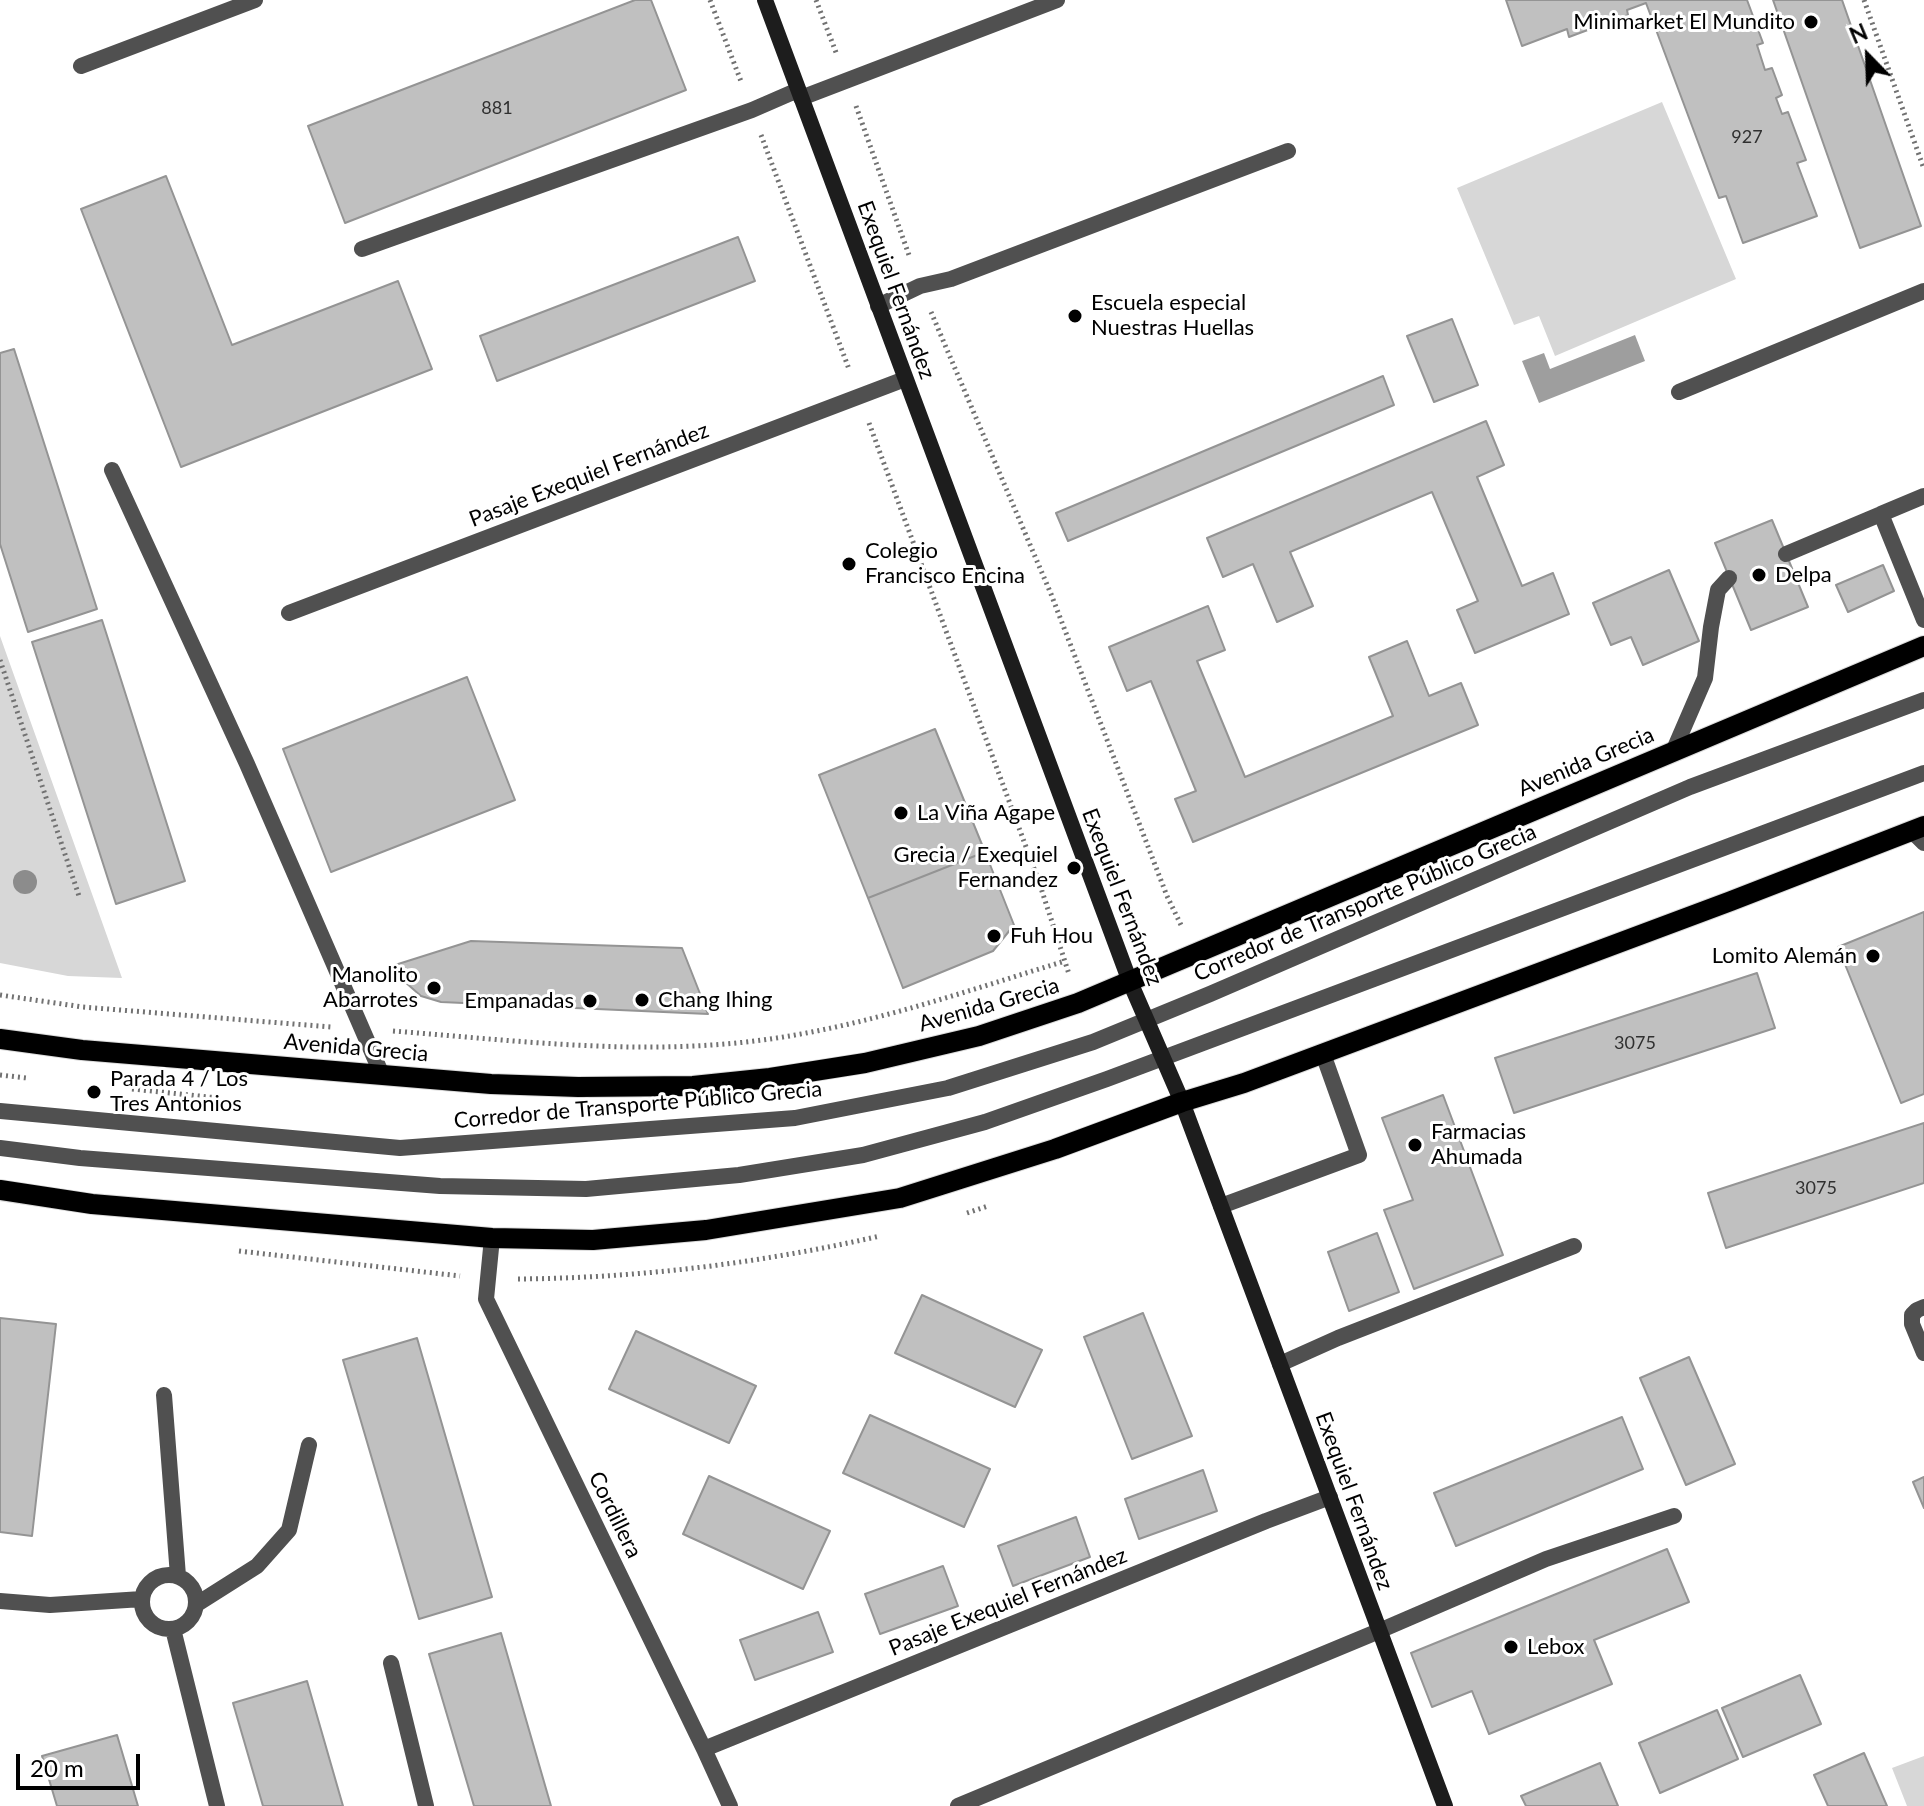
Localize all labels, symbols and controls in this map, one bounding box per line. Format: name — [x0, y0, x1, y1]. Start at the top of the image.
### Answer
place label: Minimarket El Mundito — [1573, 9, 1795, 35]
marker: Minimarket El Mundito — [1802, 13, 1820, 31]
north arrow — [1828, 16, 1908, 96]
text: N — [1845, 18, 1871, 49]
house number: 881 — [481, 97, 513, 119]
house number: 927 — [1731, 126, 1763, 148]
street label: Exequiel Fernández — [852, 197, 940, 383]
place label: Escuela especial Nuestras Huellas — [1091, 290, 1254, 342]
marker: Escuela especial Nuestras Huellas — [1066, 307, 1084, 325]
street label: Pasaje Exequiel Fernández — [466, 417, 712, 533]
place label: Colegio Francisco Encina — [865, 538, 1025, 590]
marker: Colegio Francisco Encina — [840, 555, 858, 573]
place label: Delpa — [1775, 562, 1832, 588]
marker: Delpa — [1750, 566, 1768, 584]
street label: Avenida Grecia — [1514, 722, 1658, 802]
place label: La Viña Agape — [917, 800, 1055, 826]
marker: La Viña Agape — [892, 804, 910, 822]
street label: Exequiel Fernández — [1076, 805, 1168, 989]
street label: Corredor de Transporte Público Grecia — [1190, 819, 1540, 987]
place label: Grecia / Exequiel Fernandez — [894, 842, 1058, 894]
marker: Grecia / Exequiel Fernandez — [1065, 859, 1083, 877]
place label: Fuh Hou — [1010, 923, 1093, 949]
marker: Fuh Hou — [985, 927, 1003, 945]
place label: Lomito Alemán — [1712, 943, 1857, 969]
marker: Lomito Alemán — [1864, 947, 1882, 965]
place label: Manolito Abarrotes — [323, 962, 418, 1014]
street label: Avenida Grecia — [916, 972, 1062, 1038]
marker: Manolito Abarrotes — [425, 979, 443, 997]
place label: Chang Ihing — [658, 987, 773, 1013]
place label: Empanadas — [464, 988, 574, 1014]
marker: Chang Ihing — [633, 991, 651, 1009]
marker: Empanadas — [581, 992, 599, 1010]
street label: Avenida Grecia — [283, 1029, 429, 1067]
house number: 3075 — [1614, 1032, 1656, 1054]
place label: Parada 4 / Los Tres Antonios — [110, 1066, 248, 1118]
street label: Corredor de Transporte Público Grecia — [453, 1076, 823, 1134]
marker: Parada 4 / Los Tres Antonios — [85, 1083, 103, 1101]
place label: Farmacias Ahumada — [1431, 1119, 1526, 1170]
marker: Farmacias Ahumada — [1406, 1136, 1424, 1154]
house number: 3075 — [1795, 1177, 1837, 1199]
street label: Exequiel Fernández — [1310, 1408, 1398, 1594]
street label: Cordillera — [583, 1467, 647, 1563]
street label: Pasaje Exequiel Fernández — [885, 1542, 1131, 1662]
place label: Lebox — [1527, 1634, 1584, 1660]
marker: Lebox — [1502, 1638, 1520, 1656]
scale bar — [20, 1738, 144, 1788]
text: 20 m — [30, 1753, 84, 1782]

